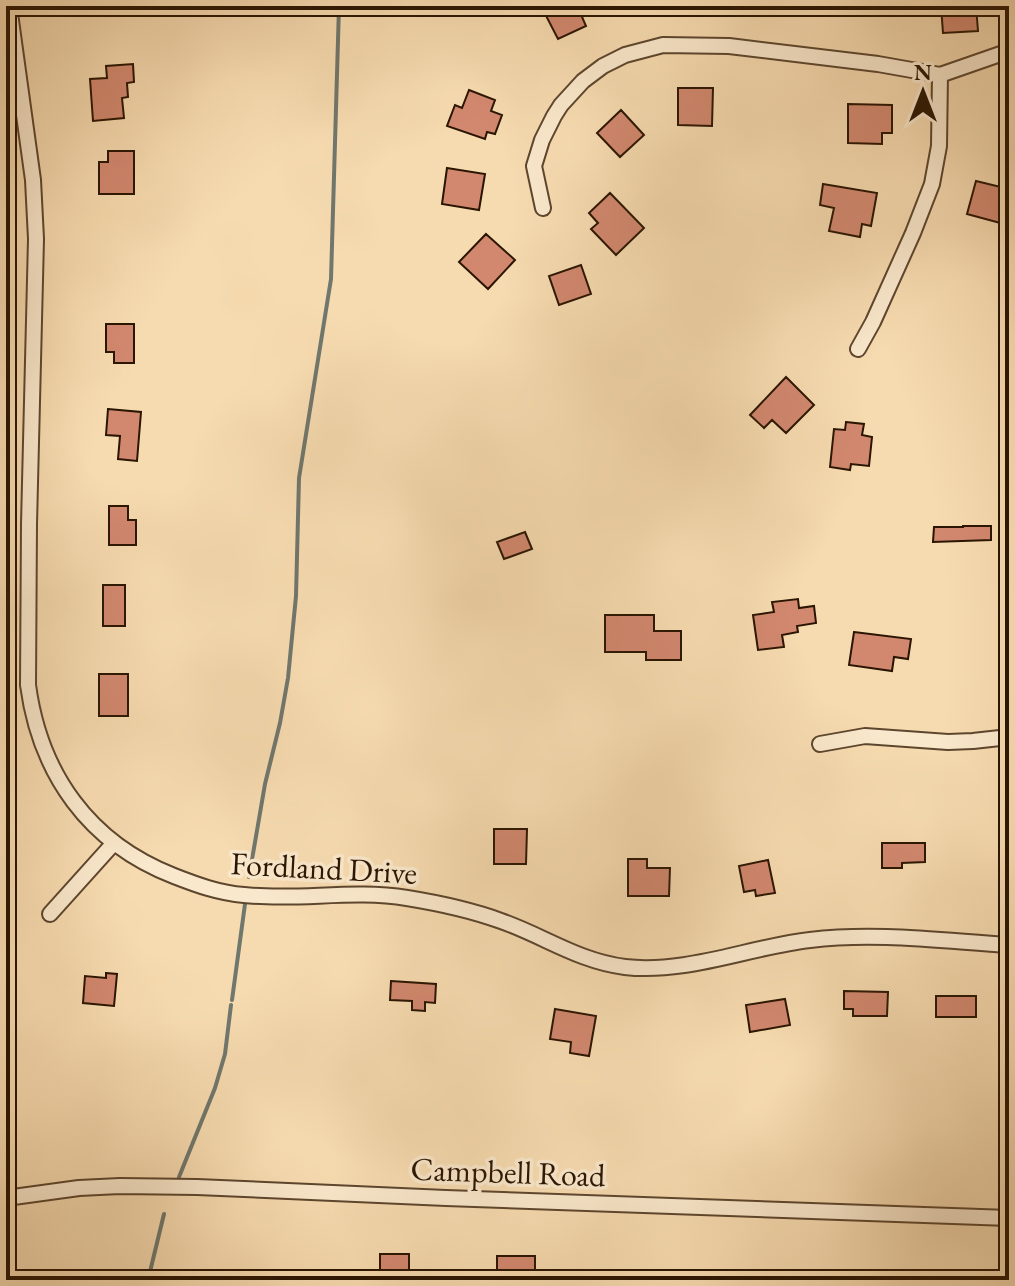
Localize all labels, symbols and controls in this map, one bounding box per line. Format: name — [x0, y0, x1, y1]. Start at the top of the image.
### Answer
north arrow — [883, 52, 963, 132]
text: N — [914, 58, 932, 87]
street label: Fordland Drive — [230, 842, 418, 894]
street label: Campbell Road — [410, 1148, 607, 1196]

